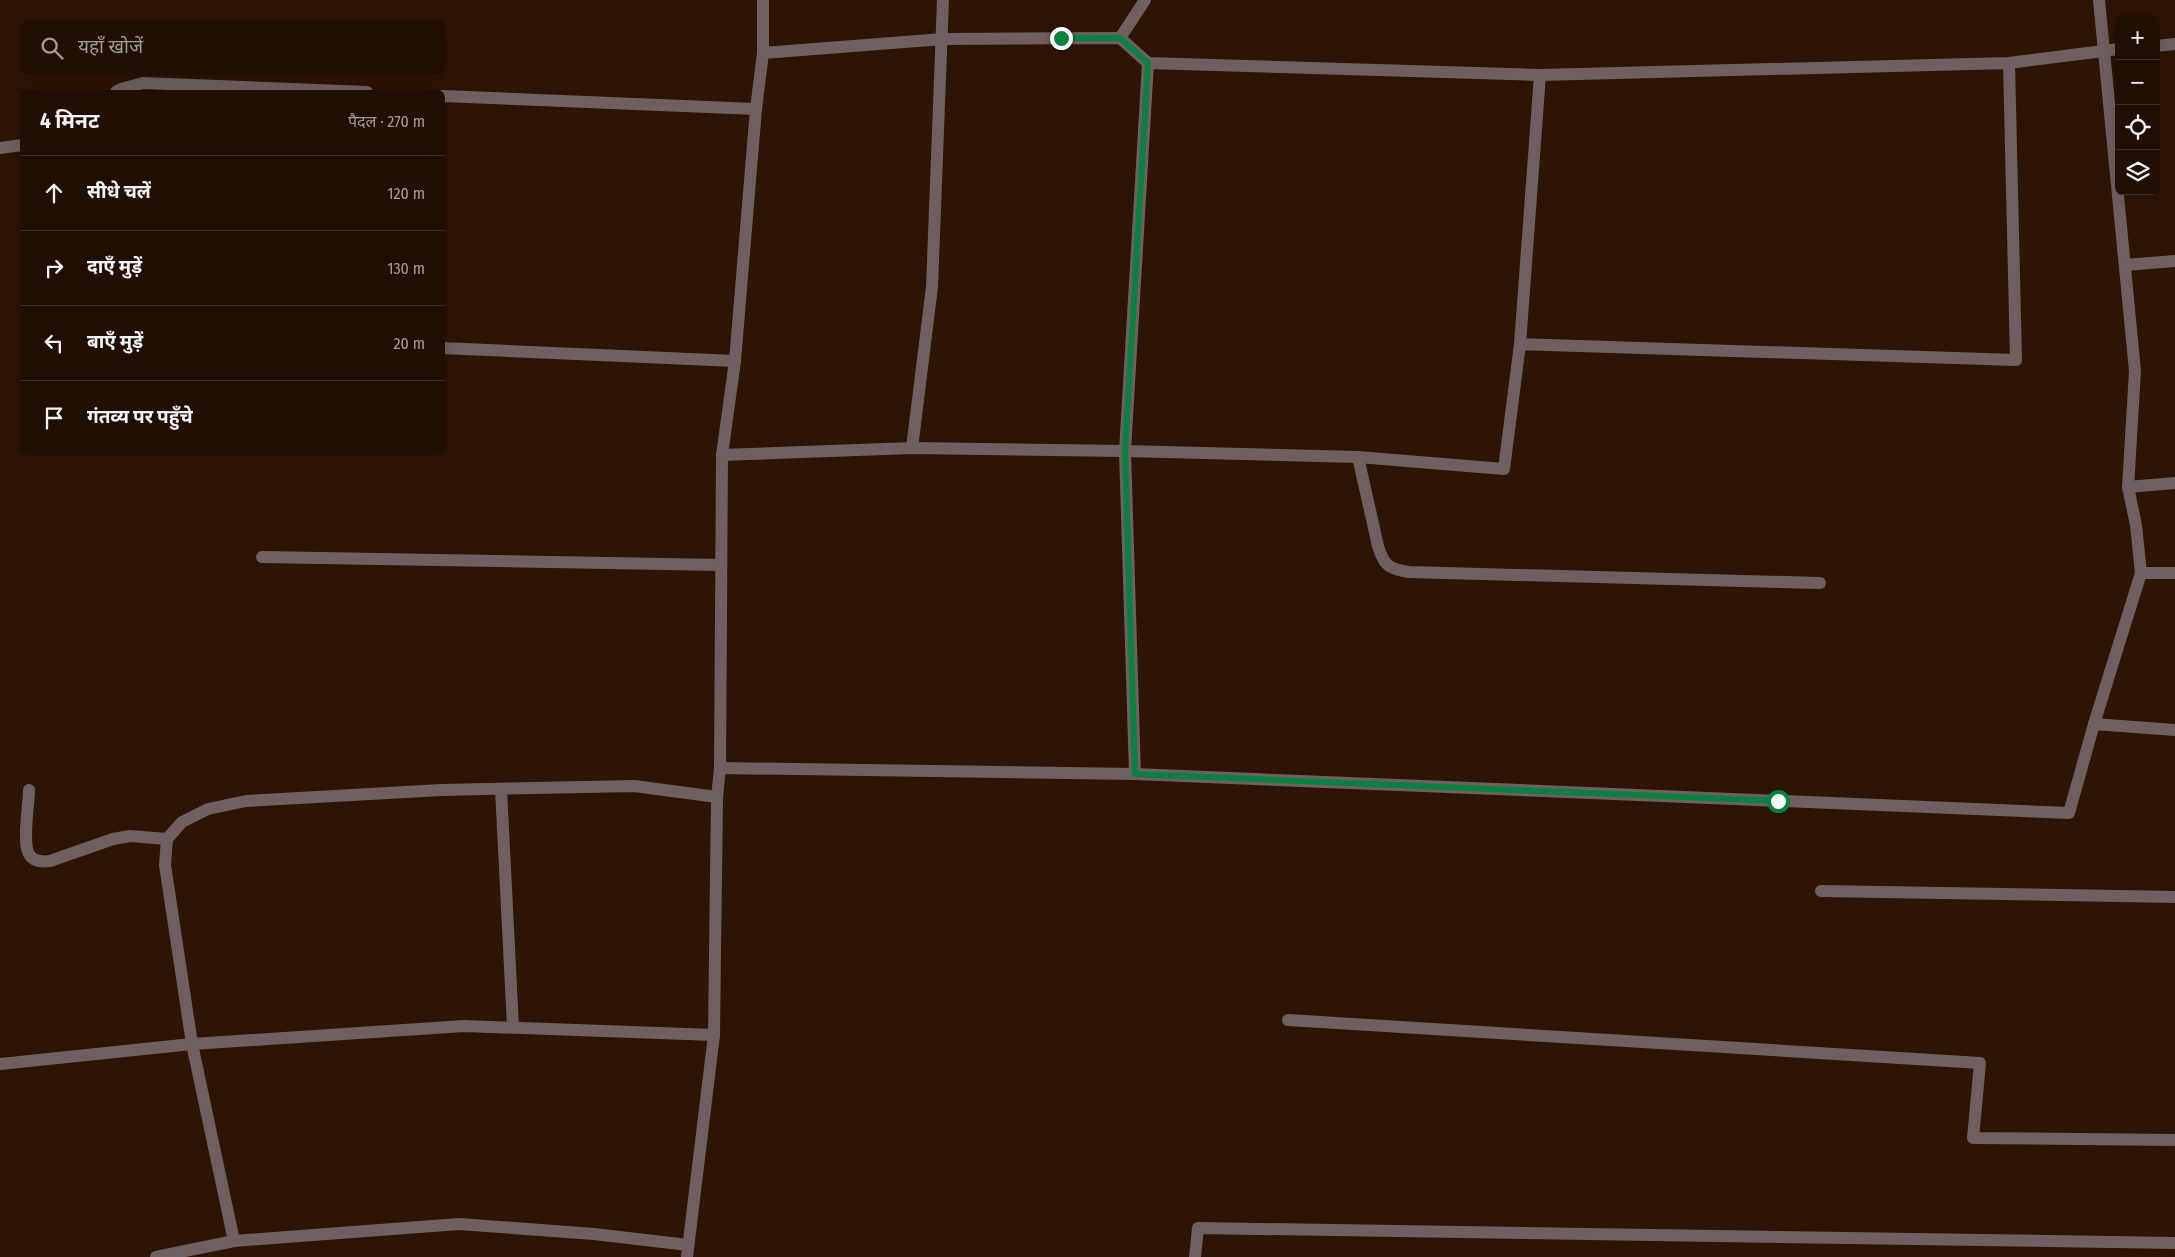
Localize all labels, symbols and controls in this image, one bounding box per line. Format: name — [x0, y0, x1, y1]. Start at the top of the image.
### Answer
map controls — [2115, 15, 2160, 195]
button: + — [2115, 15, 2160, 60]
search box — [20, 20, 445, 75]
route end — [1050, 27, 1073, 50]
icon: search — [38, 34, 66, 62]
text: यहाँ खोजें — [78, 35, 143, 58]
button: − — [2115, 60, 2160, 105]
button: locate — [2115, 105, 2160, 150]
text: 4 मिनट — [40, 108, 99, 134]
text: पैदल · 270 m — [348, 112, 425, 131]
button: layers — [2115, 150, 2160, 195]
icon: ahead — [40, 179, 68, 207]
text: सीधे चलें — [87, 180, 151, 203]
text: 120 m — [387, 184, 425, 203]
icon: right — [40, 254, 68, 282]
text: दाएँ मुड़ें — [87, 255, 142, 278]
text: 130 m — [387, 259, 425, 278]
icon: left — [40, 329, 68, 357]
text: बाएँ मुड़ें — [87, 330, 143, 353]
text: 20 m — [394, 334, 425, 353]
icon: arrive — [40, 404, 68, 432]
text: गंतव्य पर पहुँचे — [87, 405, 193, 428]
route start — [1767, 790, 1790, 813]

